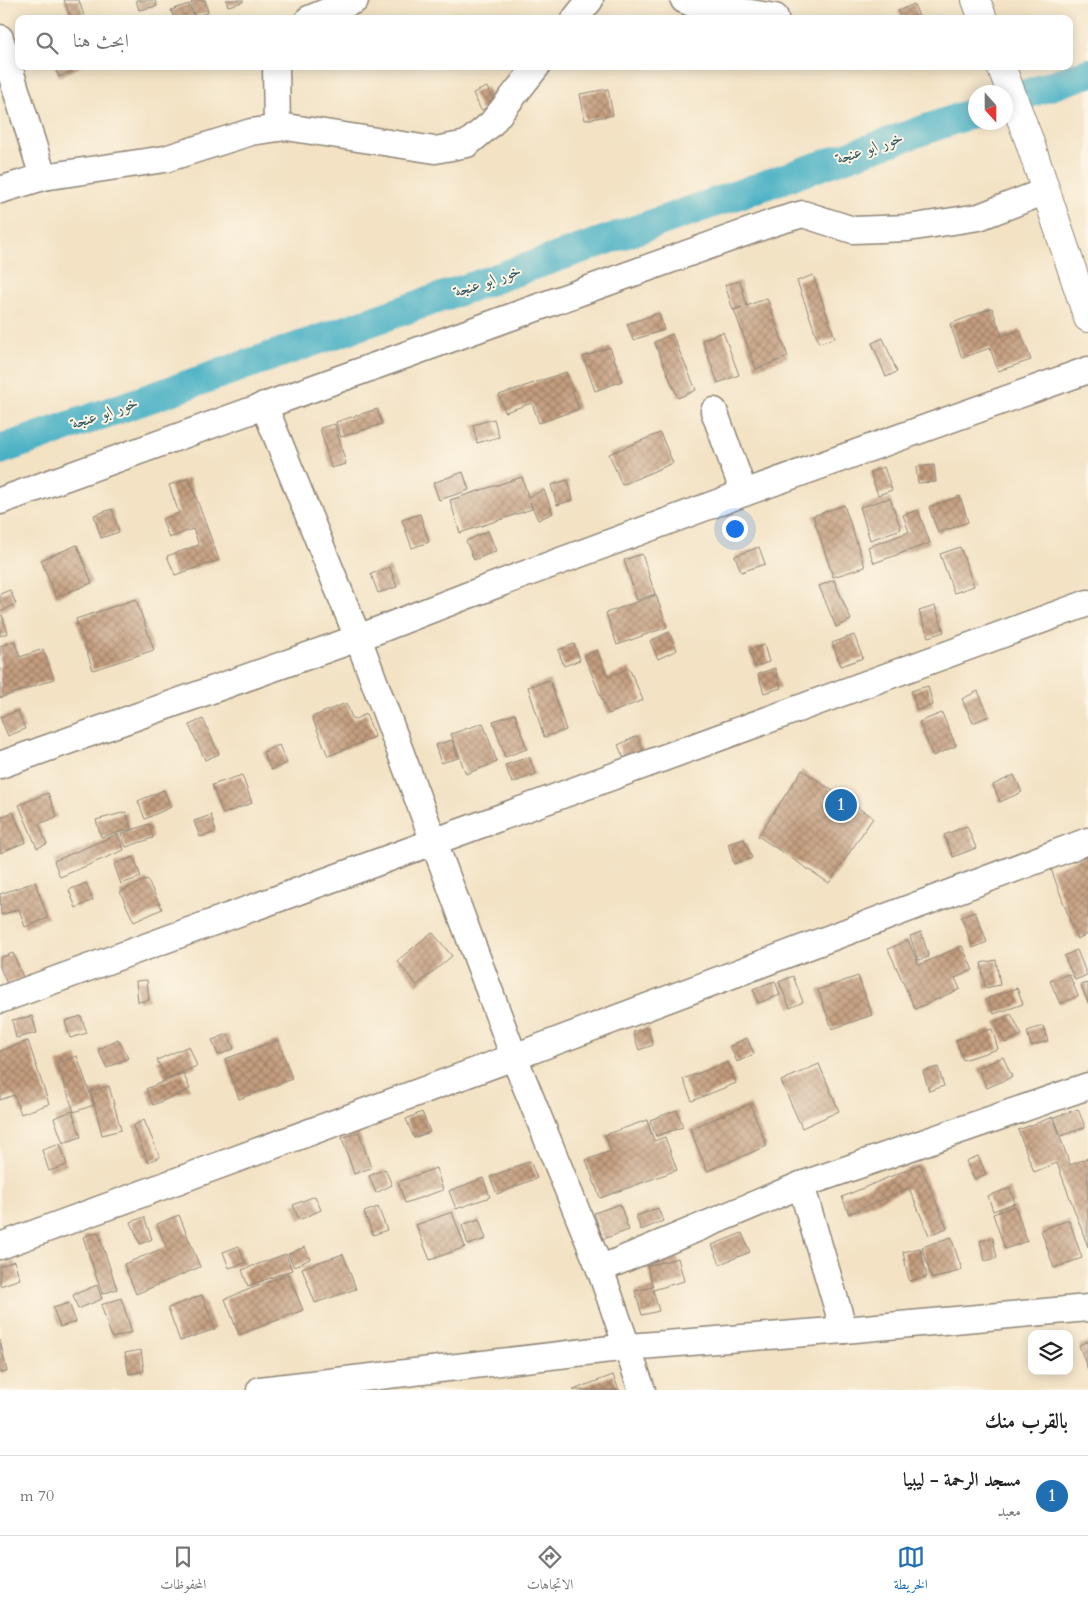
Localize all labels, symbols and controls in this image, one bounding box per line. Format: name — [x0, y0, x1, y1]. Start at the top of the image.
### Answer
search box — [15, 15, 1073, 70]
text: ابحث هنا — [73, 28, 129, 54]
icon: search — [33, 29, 61, 57]
north arrow — [968, 85, 1013, 130]
water label: خور ابو عنجة — [832, 126, 906, 170]
water label: خور ابو عنجة — [450, 259, 524, 303]
water label: خور ابو عنجة — [67, 391, 141, 435]
your location — [722, 516, 748, 542]
pin: 1 — [825, 786, 857, 824]
map controls — [1028, 1330, 1073, 1375]
button: layers — [1028, 1330, 1073, 1375]
text: بالقرب منك — [985, 1407, 1068, 1436]
text: مسجد الرحمة - ليبيا — [903, 1467, 1021, 1493]
text: 70 m — [20, 1485, 54, 1507]
text: 1 — [1048, 1485, 1056, 1507]
text: معبد — [997, 1500, 1021, 1522]
tab: المحفوظات — [160, 1543, 206, 1598]
tab: الاتجاهات — [527, 1543, 573, 1598]
tab: الخريطة — [894, 1543, 928, 1598]

